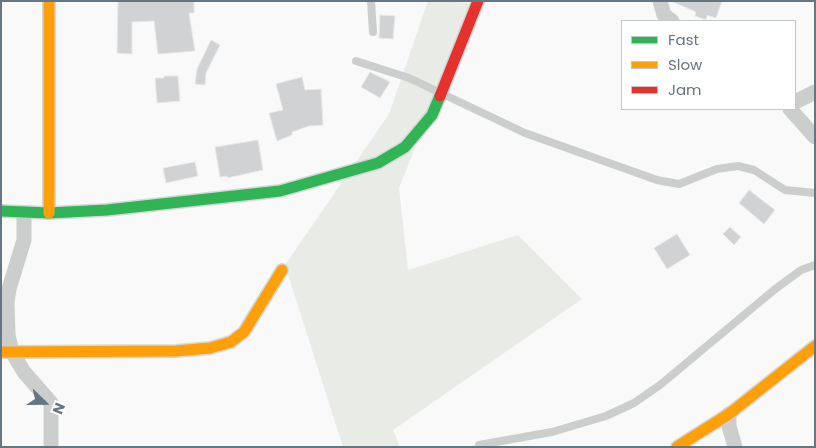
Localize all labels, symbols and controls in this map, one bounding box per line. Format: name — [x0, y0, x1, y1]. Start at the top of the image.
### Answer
legend — [621, 20, 796, 110]
text: Fast — [668, 29, 699, 50]
text: Slow — [668, 54, 702, 75]
text: Jam — [668, 79, 702, 100]
north arrow — [20, 378, 70, 428]
text: N — [48, 400, 70, 417]

